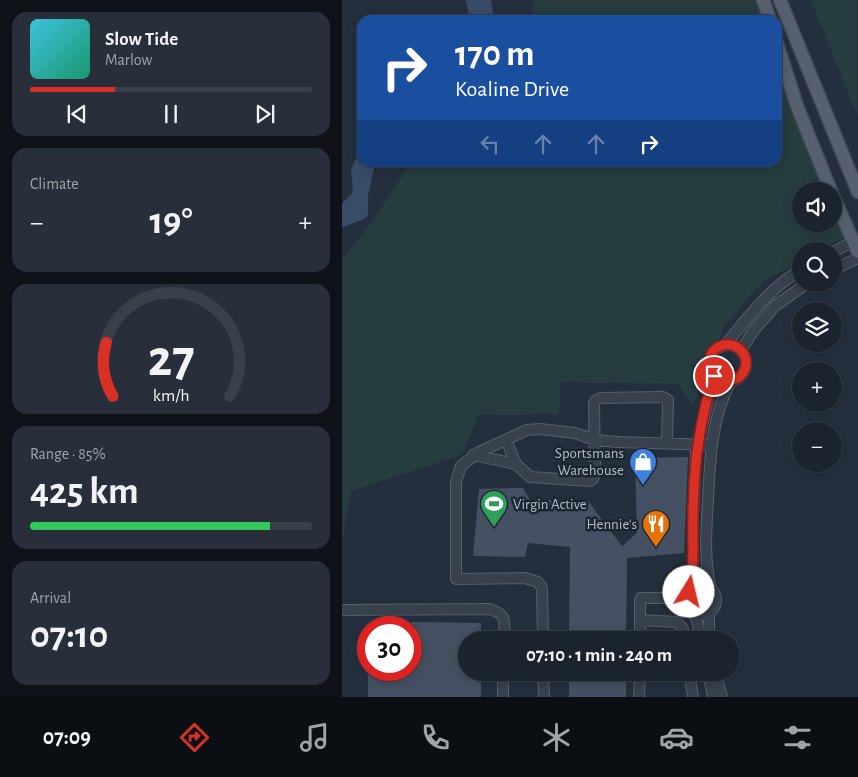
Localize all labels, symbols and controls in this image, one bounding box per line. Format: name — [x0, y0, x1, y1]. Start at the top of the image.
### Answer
text: Slow Tide — [105, 30, 178, 49]
icon: right — [372, 35, 437, 100]
text: 170 m — [455, 37, 535, 72]
text: Marlow — [105, 52, 152, 68]
text: Koaline Drive — [455, 78, 569, 100]
icon: previous — [63, 100, 91, 128]
icon: pause — [157, 100, 185, 128]
icon: next — [251, 100, 279, 128]
icon: left — [476, 130, 504, 158]
icon: ahead — [529, 130, 557, 158]
icon: ahead — [582, 130, 610, 158]
icon: right — [635, 130, 663, 158]
text: Climate — [30, 176, 79, 192]
map controls — [792, 182, 842, 472]
button: sound — [792, 182, 842, 232]
text: 19° — [149, 203, 193, 241]
text: − — [30, 209, 43, 237]
text: + — [299, 209, 312, 237]
button: search — [792, 242, 842, 292]
button: layers — [792, 302, 842, 352]
text: 27 — [148, 333, 194, 385]
pin — [693, 355, 735, 397]
icon: arrive — [700, 362, 728, 390]
button: + — [792, 362, 842, 412]
text: km/h — [153, 387, 189, 405]
button: − — [792, 422, 842, 472]
text: Range · 85% — [30, 446, 106, 462]
place label: Sportsmans Warehouse — [555, 446, 624, 478]
shop icon: Sportsmans Warehouse — [628, 447, 658, 486]
text: 425 km — [30, 473, 139, 511]
sports icon: Virgin Active — [479, 489, 509, 528]
place label: Virgin Active — [513, 497, 587, 512]
restaurant icon: Hennie's — [641, 509, 671, 548]
place label: Hennie's — [587, 517, 637, 532]
position arrow — [662, 565, 714, 617]
text: Arrival — [30, 590, 71, 606]
speed limit sign: 30 — [357, 616, 422, 681]
text: 07:10 — [30, 617, 108, 655]
text: 07:10 · 1 min · 240 m — [526, 646, 672, 665]
icon: directions — [177, 720, 212, 755]
icon: music — [297, 720, 332, 755]
icon: phone — [418, 720, 453, 755]
icon: climate — [539, 720, 574, 755]
icon: car — [659, 720, 694, 755]
icon: filters — [780, 720, 815, 755]
text: 07:09 — [43, 726, 91, 748]

